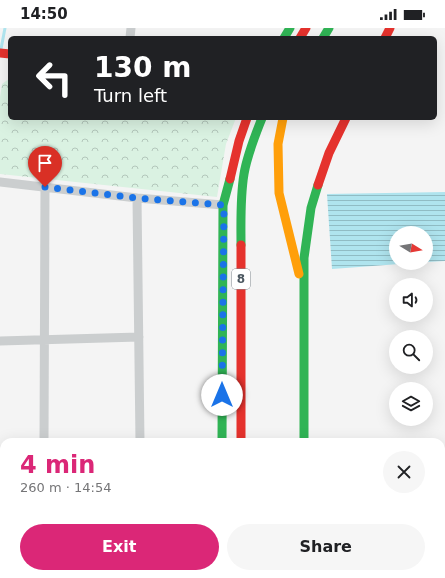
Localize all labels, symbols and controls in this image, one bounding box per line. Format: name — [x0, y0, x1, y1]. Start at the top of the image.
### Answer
text: 14:50 — [20, 5, 68, 23]
text: 130 m — [94, 51, 191, 84]
icon: left — [28, 52, 80, 104]
text: Turn left — [94, 85, 167, 106]
pin — [28, 146, 62, 187]
icon: arrive — [34, 152, 56, 174]
north arrow — [389, 226, 433, 270]
map controls — [389, 226, 433, 426]
road number: 8 — [232, 269, 250, 289]
button: sound — [389, 278, 433, 322]
button: search — [389, 330, 433, 374]
position arrow — [201, 374, 243, 416]
button: layers — [389, 382, 433, 426]
text: 4 min — [20, 451, 95, 479]
button: close — [383, 451, 425, 493]
text: 260 m · 14:54 — [20, 480, 111, 495]
button: Exit — [20, 524, 219, 570]
button: Share — [227, 524, 425, 570]

